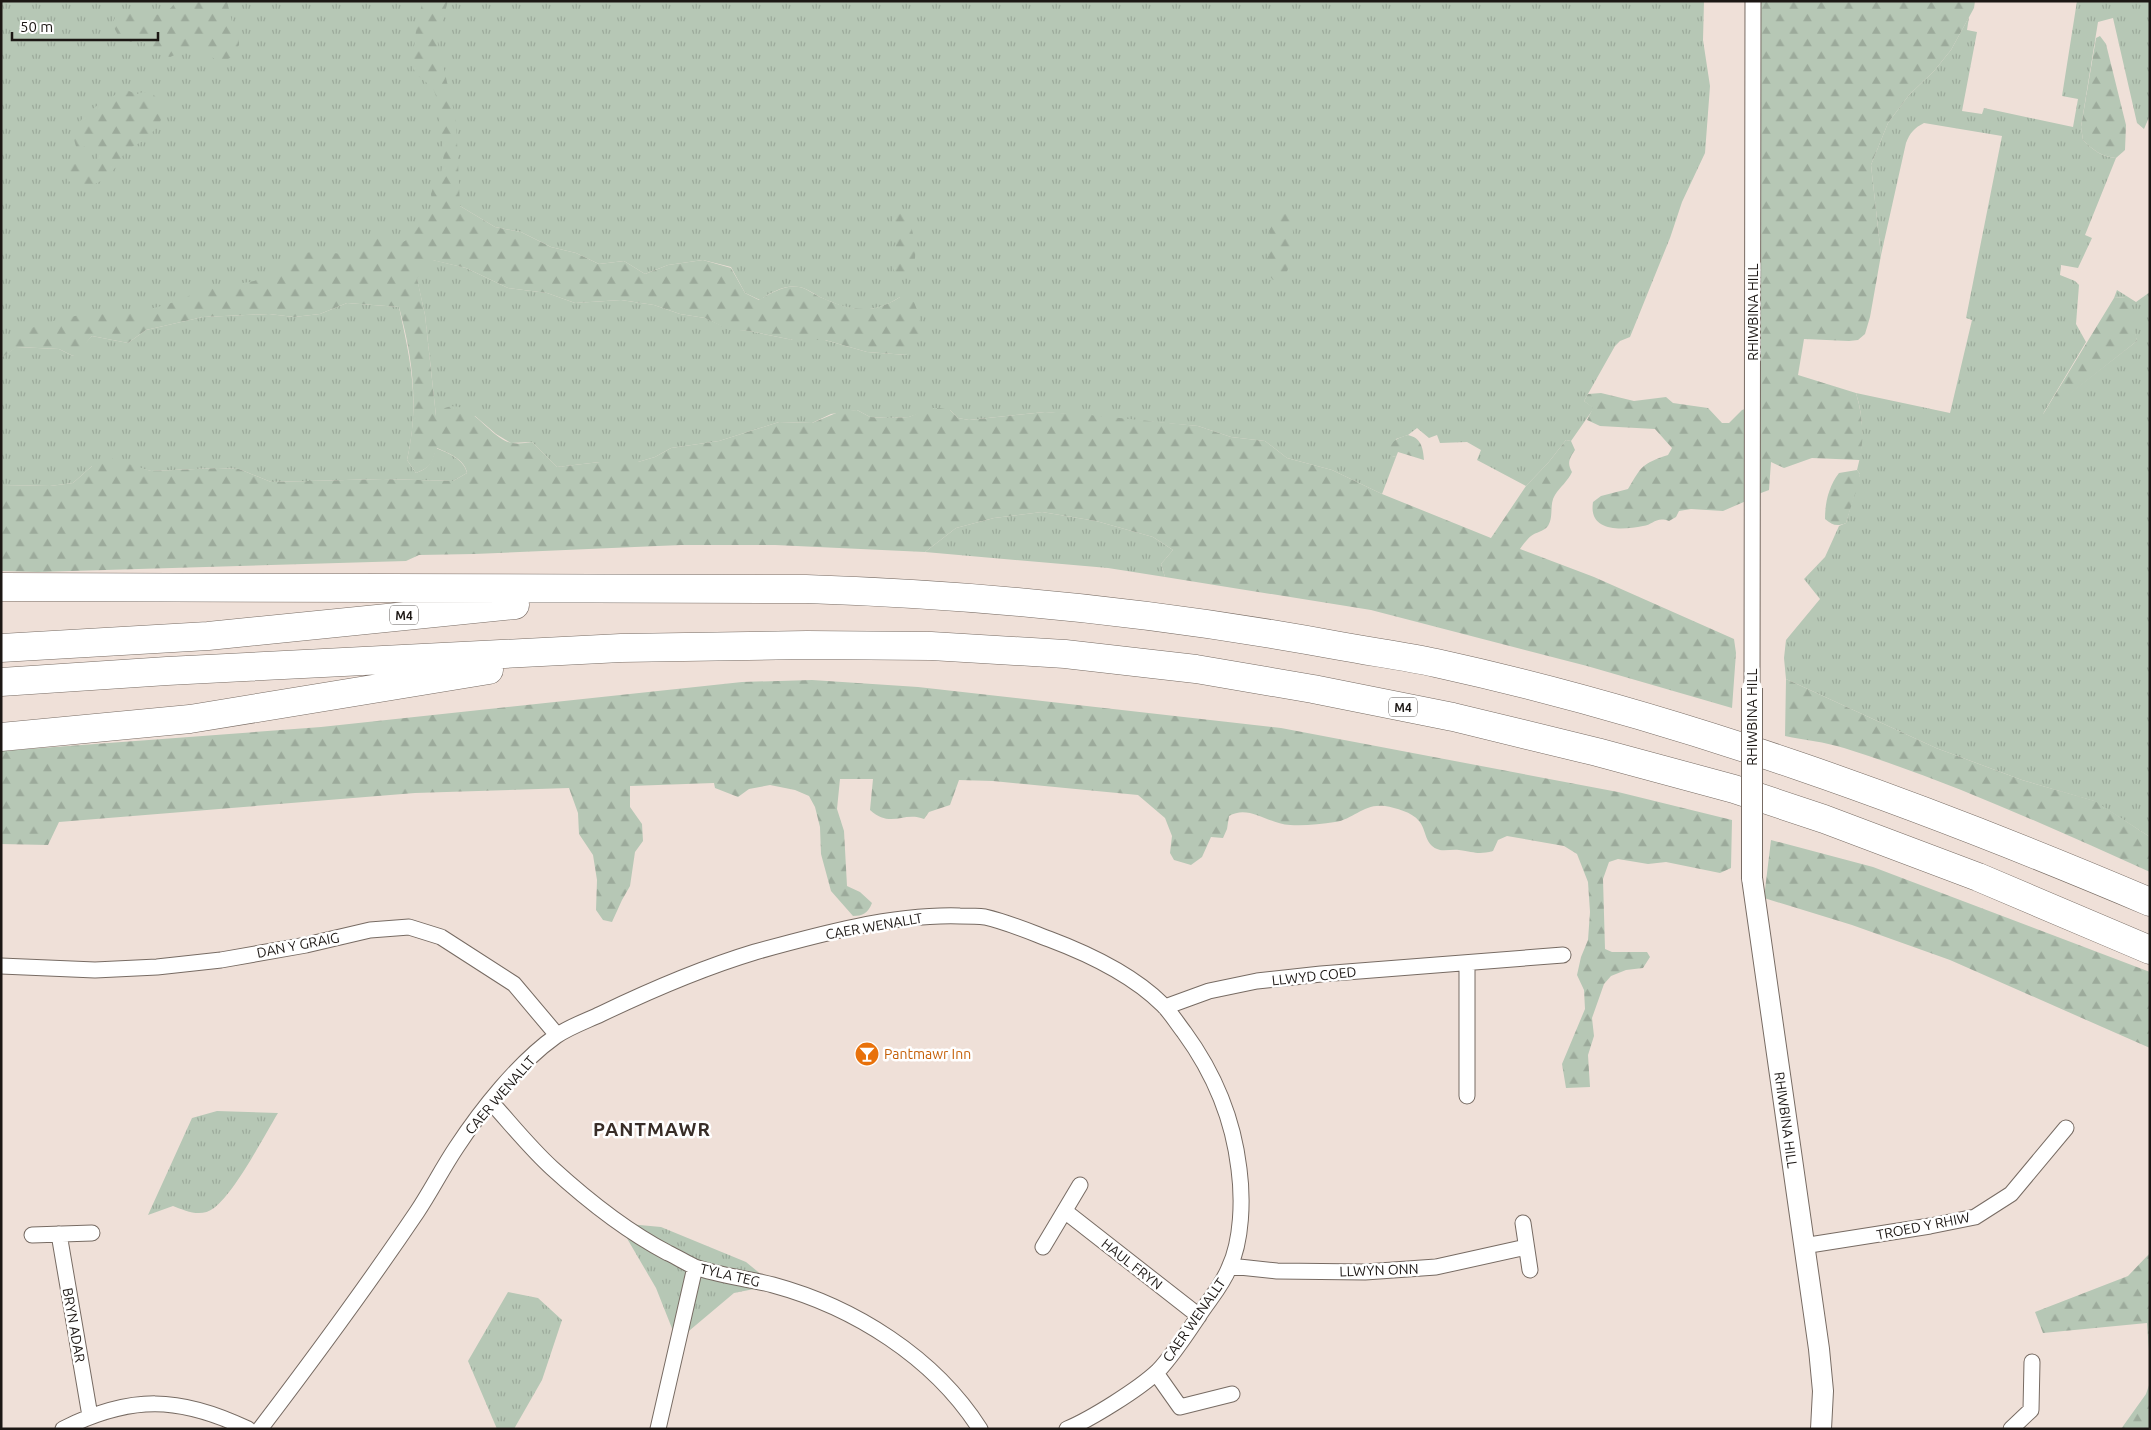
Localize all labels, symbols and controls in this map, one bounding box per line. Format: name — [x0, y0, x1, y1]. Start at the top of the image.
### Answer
scale bar — [12, 10, 159, 42]
text: 50 m — [20, 18, 53, 35]
street label: RHIWBINA HILL — [1745, 263, 1761, 361]
road number: M4 — [390, 606, 418, 624]
street label: RHIWBINA HILL — [1744, 668, 1760, 766]
road number: M4 — [1389, 698, 1417, 716]
street label: CAER WENALLT — [824, 910, 924, 942]
street label: DAN Y GRAIG — [255, 929, 341, 961]
street label: LLWYD COED — [1271, 964, 1357, 988]
bar icon: Pantmawr Inn — [854, 1041, 880, 1067]
place label: Pantmawr Inn — [884, 1046, 971, 1062]
street label: CAER WENALLT — [462, 1052, 538, 1137]
street label: RHIWBINA HILL — [1771, 1071, 1801, 1169]
district label: PANTMAWR — [593, 1118, 711, 1140]
street label: TROED Y RHIW — [1875, 1209, 1971, 1243]
street label: HAUL FRYN — [1098, 1235, 1166, 1293]
street label: TYLA TEG — [699, 1260, 761, 1290]
street label: LLWYN ONN — [1339, 1261, 1419, 1279]
street label: CAER WENALLT — [1159, 1275, 1229, 1365]
street label: BRYN ADAR — [60, 1286, 88, 1364]

